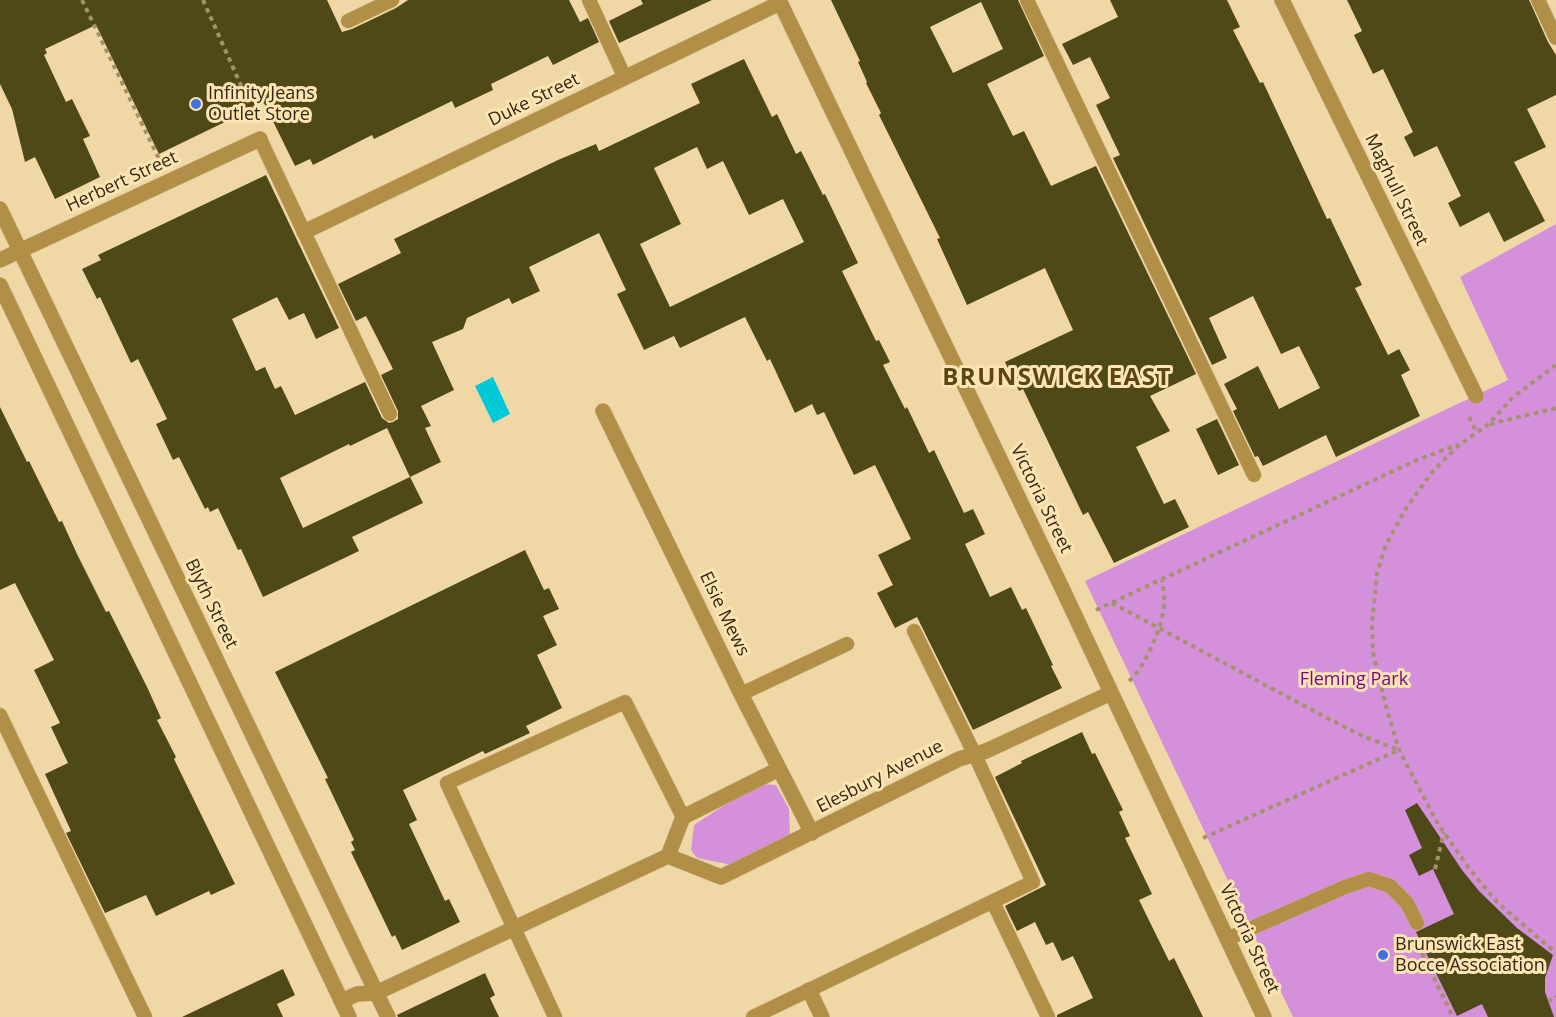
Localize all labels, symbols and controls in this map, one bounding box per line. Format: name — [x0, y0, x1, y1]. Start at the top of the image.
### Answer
street label: Duke Street — [485, 69, 583, 131]
place label: Infinity Jeans Outlet Store — [208, 83, 315, 125]
marker: Infinity Jeans Outlet Store — [189, 97, 203, 111]
street label: Maghull Street — [1360, 130, 1432, 250]
street label: Herbert Street — [63, 147, 181, 217]
district label: BRUNSWICK EAST — [942, 364, 1172, 392]
street label: Victoria Street — [1005, 441, 1077, 557]
street label: Blyth Street — [180, 555, 242, 653]
street label: Elsie Mews — [694, 568, 754, 660]
park label: Fleming Park — [1300, 669, 1408, 691]
street label: Elesbury Avenue — [813, 736, 947, 818]
street label: Victoria Street — [1214, 881, 1284, 997]
place label: Brunswick East Bocce Association — [1395, 934, 1545, 976]
marker: Brunswick East Bocce Association — [1376, 948, 1390, 962]

